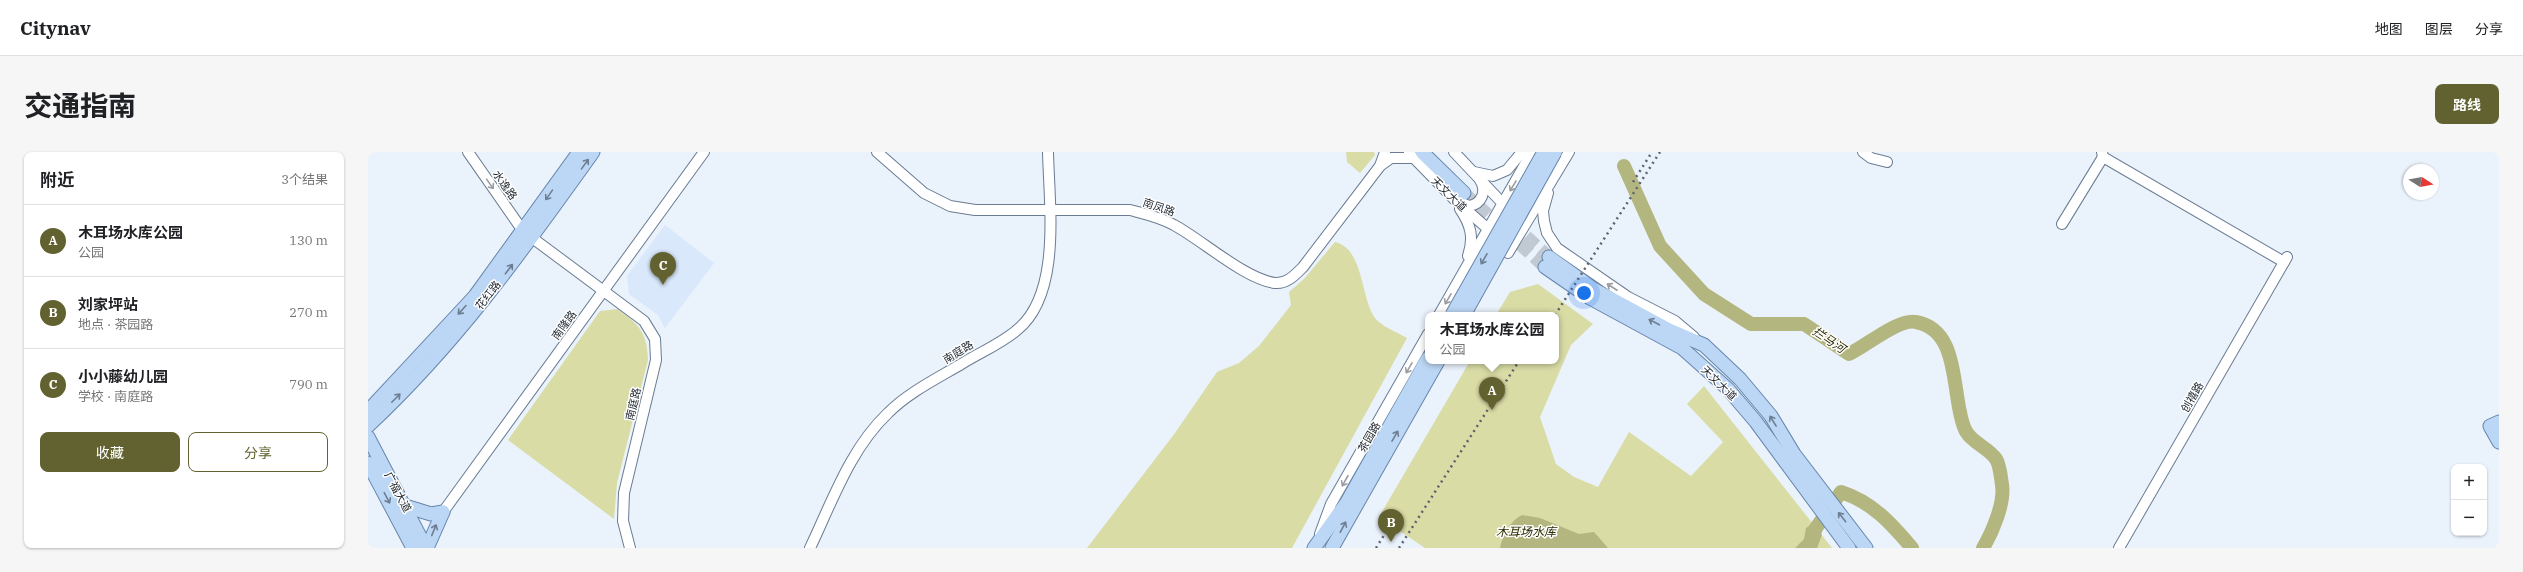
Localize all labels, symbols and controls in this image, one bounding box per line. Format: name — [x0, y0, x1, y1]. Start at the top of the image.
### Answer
text: Citynav — [20, 16, 91, 40]
text: 地图 — [2375, 20, 2403, 38]
text: 图层 — [2425, 20, 2453, 38]
text: 分享 — [2475, 20, 2503, 38]
button: 路线 — [2435, 84, 2499, 124]
text: 交通指南 — [24, 87, 136, 124]
one-way arrow — [581, 158, 589, 169]
north arrow — [2403, 164, 2439, 200]
street label: 水逸路 — [490, 167, 520, 203]
text: 附近 — [40, 169, 74, 191]
text: 3个结果 — [281, 171, 328, 188]
street label: 天文大道 — [1428, 174, 1470, 214]
one-way arrow — [486, 178, 494, 189]
one-way arrow — [1508, 180, 1516, 192]
one-way arrow — [545, 189, 553, 200]
street label: 南凤路 — [1141, 195, 1177, 219]
text: 木耳场水库公园 — [78, 223, 183, 242]
text: A — [48, 232, 58, 249]
text: 130 m — [289, 232, 328, 249]
text: 公园 — [78, 244, 104, 261]
pin: C — [650, 252, 676, 285]
one-way arrow — [1479, 253, 1487, 265]
one-way arrow — [505, 264, 513, 275]
street label: 花红路 — [472, 278, 504, 312]
one-way arrow — [1606, 282, 1618, 290]
your location — [1574, 283, 1594, 303]
one-way arrow — [1444, 292, 1452, 304]
text: 刘家坪站 — [78, 295, 138, 314]
text: B — [48, 304, 58, 321]
text: 270 m — [289, 304, 328, 321]
one-way arrow — [458, 305, 467, 316]
street label: 南隆路 — [549, 308, 579, 342]
popup — [1425, 312, 1559, 364]
text: 地点 · 茶园路 — [78, 316, 153, 333]
one-way arrow — [1648, 317, 1660, 325]
text: 木耳场水库公园 — [1439, 320, 1545, 339]
water label: 拦马河 — [1810, 323, 1850, 357]
street label: 南庭路 — [940, 338, 976, 366]
text: 公园 — [1439, 341, 1466, 358]
one-way arrow — [1404, 361, 1412, 373]
street label: 天文大道 — [1698, 363, 1740, 403]
text: 小小藤幼儿园 — [78, 367, 168, 386]
text: C — [49, 376, 57, 393]
text: 790 m — [289, 376, 328, 393]
pin: A — [1479, 377, 1505, 410]
street label: 创禧路 — [2178, 379, 2206, 415]
street label: 南庭路 — [622, 386, 644, 422]
text: 学校 · 南庭路 — [78, 388, 153, 405]
one-way arrow — [391, 394, 401, 403]
one-way arrow — [1769, 415, 1777, 427]
street label: 茶园路 — [1355, 419, 1383, 455]
one-way arrow — [1391, 430, 1399, 442]
button: 收藏 — [40, 432, 180, 472]
button: 分享 — [188, 432, 328, 472]
map controls — [2451, 464, 2487, 536]
button: + — [2451, 464, 2487, 500]
street label: 广福大道 — [381, 469, 415, 515]
one-way arrow — [1340, 475, 1348, 487]
one-way arrow — [383, 492, 391, 504]
button: − — [2451, 500, 2487, 536]
pin: B — [1378, 509, 1404, 542]
one-way arrow — [1838, 512, 1846, 523]
one-way arrow — [1340, 521, 1348, 533]
one-way arrow — [431, 524, 438, 536]
water label: 木耳场水库 — [1496, 524, 1558, 539]

